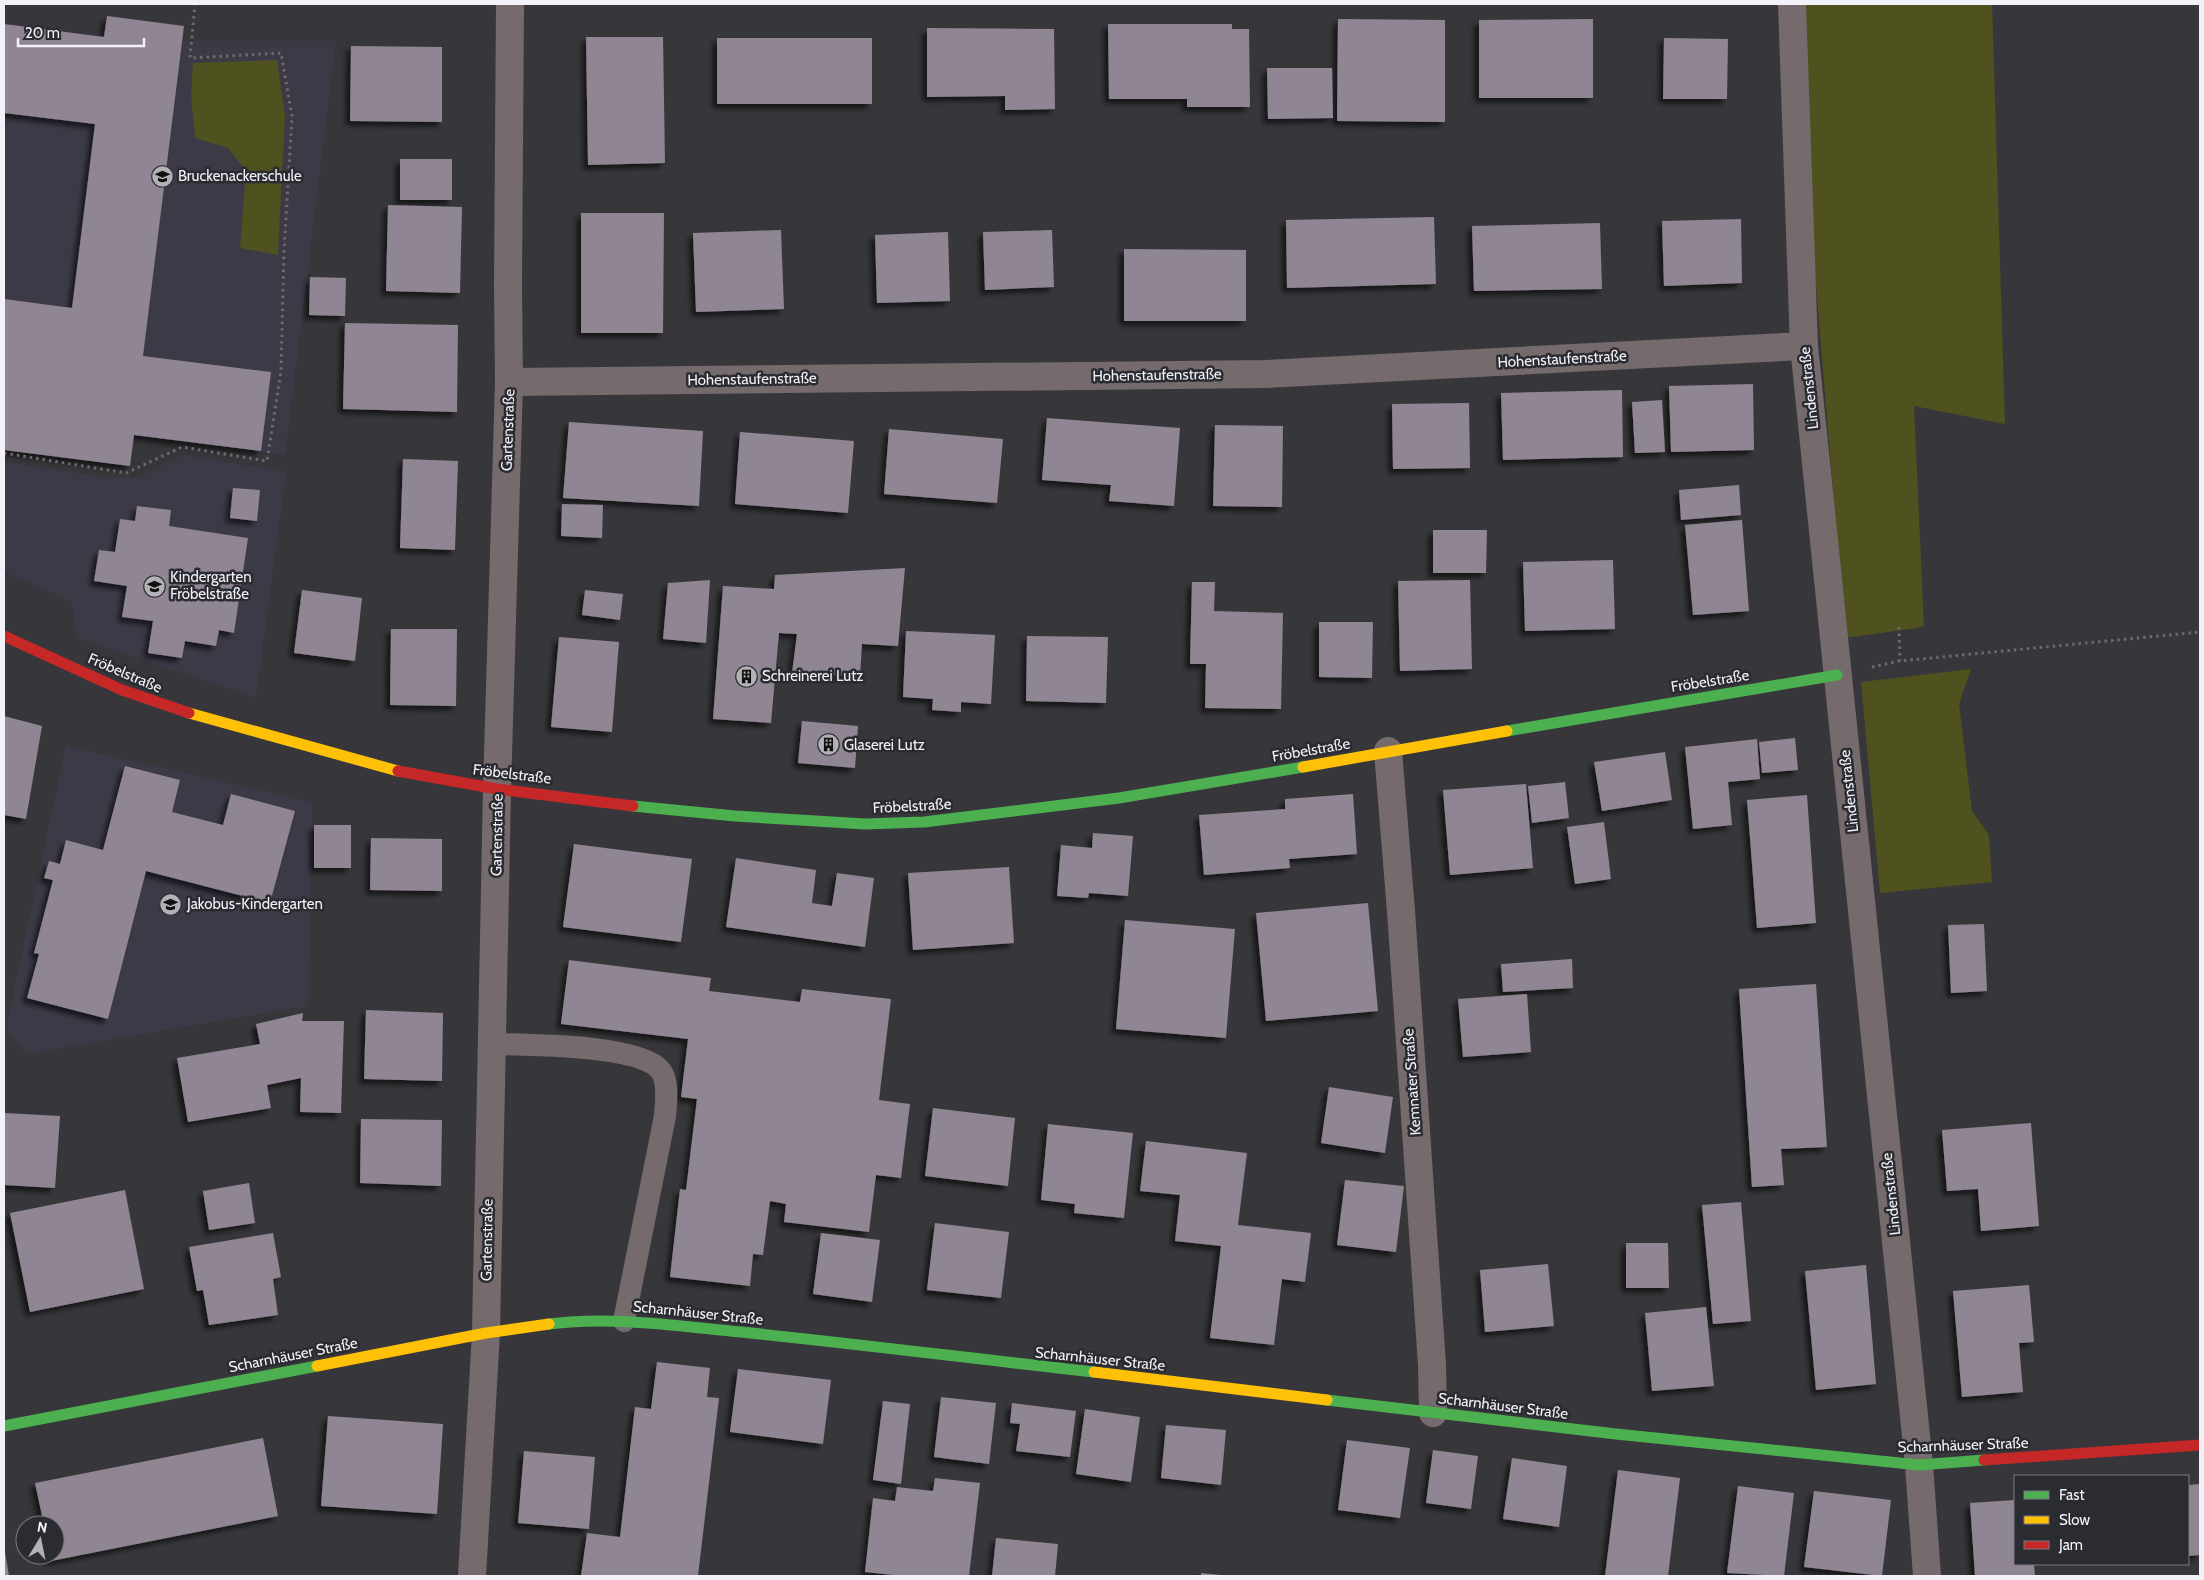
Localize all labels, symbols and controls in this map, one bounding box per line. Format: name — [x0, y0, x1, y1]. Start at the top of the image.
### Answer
scale bar — [18, 15, 144, 47]
text: 20 m — [25, 24, 60, 42]
school or university icon: Bruckenackerschule — [150, 164, 174, 188]
place label: Bruckenackerschule — [178, 167, 302, 185]
street label: Lindenstraße — [1796, 346, 1822, 430]
street label: Hohenstaufenstraße — [1497, 347, 1627, 371]
street label: Hohenstaufenstraße — [1092, 365, 1222, 385]
street label: Hohenstaufenstraße — [687, 369, 817, 389]
street label: Gartenstraße — [498, 388, 518, 472]
place label: Kindergarten Fröbelstraße — [170, 568, 252, 603]
school or university icon: Kindergarten Fröbelstraße — [142, 574, 166, 598]
street label: Fröbelstraße — [85, 649, 165, 697]
building icon: Schreinerei Lutz — [734, 664, 758, 688]
street label: Fröbelstraße — [1670, 666, 1751, 696]
place label: Schreinerei Lutz — [762, 667, 863, 685]
building icon: Glaserei Lutz — [816, 733, 840, 757]
street label: Fröbelstraße — [1271, 734, 1352, 766]
place label: Glaserei Lutz — [844, 736, 925, 754]
street label: Lindenstraße — [1836, 749, 1862, 833]
street label: Fröbelstraße — [472, 760, 553, 788]
street label: Gartenstraße — [487, 793, 507, 876]
street label: Fröbelstraße — [872, 795, 952, 817]
school or university icon: Jakobus-Kindergarten — [159, 892, 183, 916]
place label: Jakobus-Kindergarten — [186, 895, 323, 913]
street label: Kemnater Straße — [1399, 1028, 1425, 1136]
street label: Lindenstraße — [1878, 1152, 1904, 1236]
street label: Gartenstraße — [477, 1198, 497, 1281]
street label: Scharnhäuser Straße — [632, 1297, 764, 1329]
street label: Scharnhäuser Straße — [227, 1334, 359, 1376]
street label: Scharnhäuser Straße — [1034, 1343, 1166, 1375]
street label: Scharnhäuser Straße — [1437, 1389, 1569, 1423]
street label: Scharnhäuser Straße — [1897, 1434, 2029, 1456]
legend — [2014, 1475, 2189, 1565]
text: Fast — [2059, 1486, 2084, 1504]
text: Slow — [2059, 1511, 2090, 1529]
north arrow — [15, 1515, 65, 1565]
text: N — [36, 1517, 49, 1537]
text: Jam — [2058, 1536, 2083, 1554]

